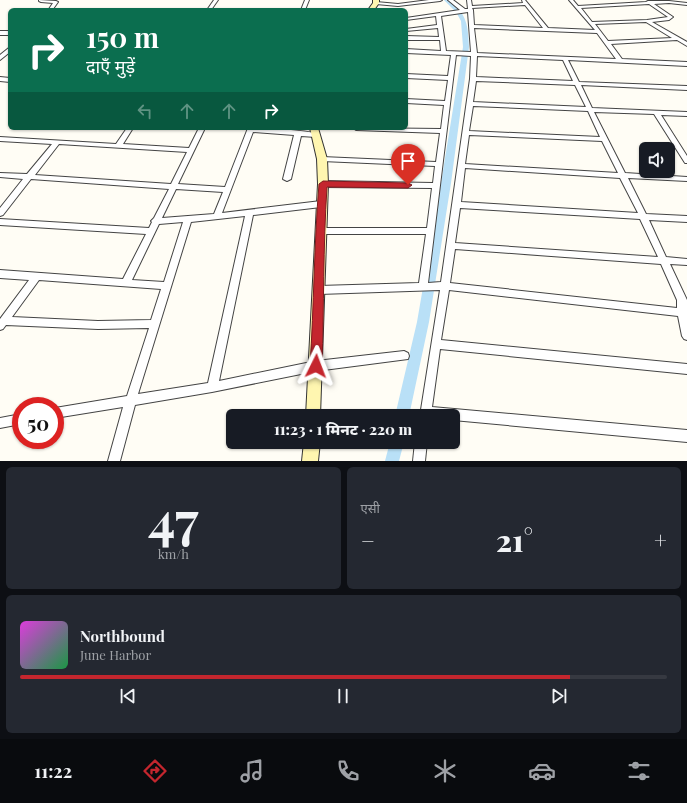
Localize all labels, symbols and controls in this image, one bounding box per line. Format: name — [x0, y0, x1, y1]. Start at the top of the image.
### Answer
text: 150 m — [86, 18, 159, 55]
icon: right — [20, 24, 72, 76]
text: दाएँ मुड़ें — [86, 54, 135, 78]
icon: left — [134, 100, 156, 122]
icon: ahead — [176, 100, 198, 122]
icon: ahead — [218, 100, 240, 122]
icon: right — [260, 100, 282, 122]
map controls — [639, 142, 675, 178]
button: sound — [639, 142, 675, 178]
pin — [391, 144, 425, 185]
icon: arrive — [397, 150, 419, 172]
position arrow — [295, 345, 337, 387]
speed limit sign: 50 — [12, 397, 64, 449]
text: 11:23 · 1 मिनट · 220 m — [274, 419, 412, 439]
text: 47 — [148, 484, 199, 553]
text: एसी — [361, 499, 380, 516]
text: 21° — [496, 520, 533, 560]
text: − — [361, 525, 375, 555]
text: + — [654, 525, 667, 555]
text: km/h — [158, 545, 189, 562]
text: Northbound — [80, 626, 165, 646]
text: June Harbor — [80, 646, 151, 663]
icon: previous — [117, 685, 139, 707]
icon: pause — [332, 685, 354, 707]
icon: next — [548, 685, 570, 707]
icon: directions — [141, 757, 169, 785]
icon: music — [238, 757, 266, 785]
icon: phone — [334, 757, 362, 785]
icon: climate — [431, 757, 459, 785]
icon: car — [528, 757, 556, 785]
icon: filters — [625, 757, 653, 785]
text: 11:22 — [34, 759, 72, 783]

